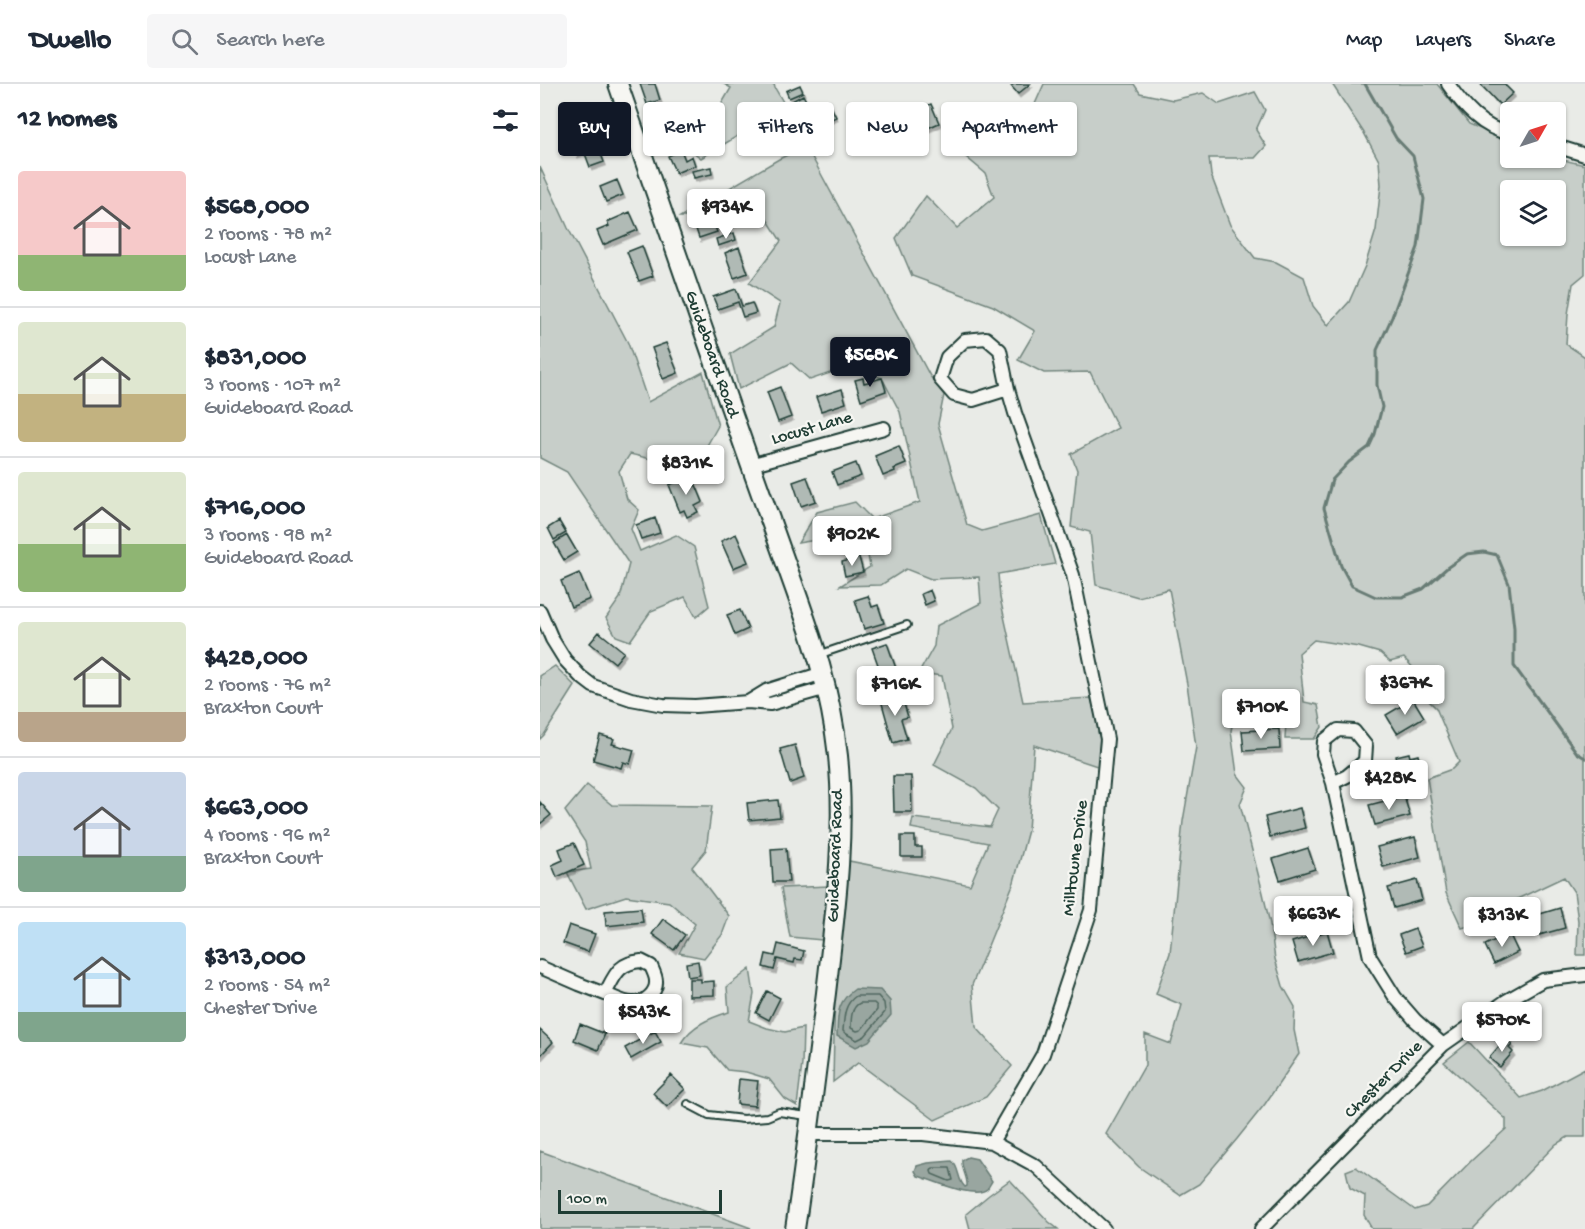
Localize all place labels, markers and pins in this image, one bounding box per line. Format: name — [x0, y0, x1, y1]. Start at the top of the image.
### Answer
pin: $934K — [684, 189, 768, 240]
pin: $568K — [828, 337, 912, 388]
pin: $831K — [644, 445, 728, 496]
pin: $902K — [810, 516, 894, 567]
pin: $367K — [1363, 665, 1447, 716]
pin: $716K — [853, 666, 937, 717]
pin: $710K — [1219, 689, 1303, 740]
pin: $428K — [1347, 760, 1431, 811]
pin: $663K — [1271, 896, 1355, 947]
pin: $313K — [1460, 897, 1544, 948]
pin: $543K — [601, 994, 685, 1045]
pin: $570K — [1460, 1002, 1544, 1053]

